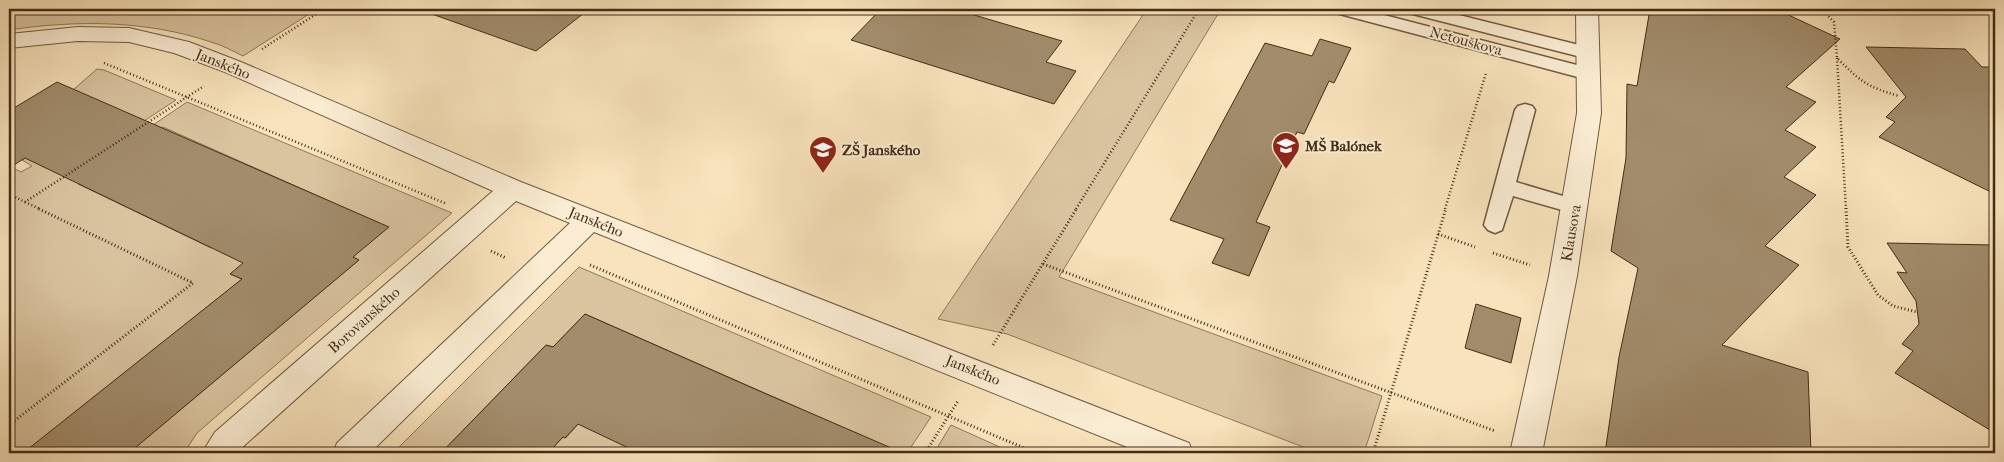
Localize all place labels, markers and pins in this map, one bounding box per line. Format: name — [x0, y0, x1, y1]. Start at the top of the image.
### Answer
school or university icon: MŠ Balónek — [1271, 131, 1301, 170]
school or university icon: ZŠ Janského — [808, 135, 838, 174]
place label: MŠ Balónek — [1304, 137, 1383, 155]
place label: ZŠ Janského — [842, 141, 921, 159]

